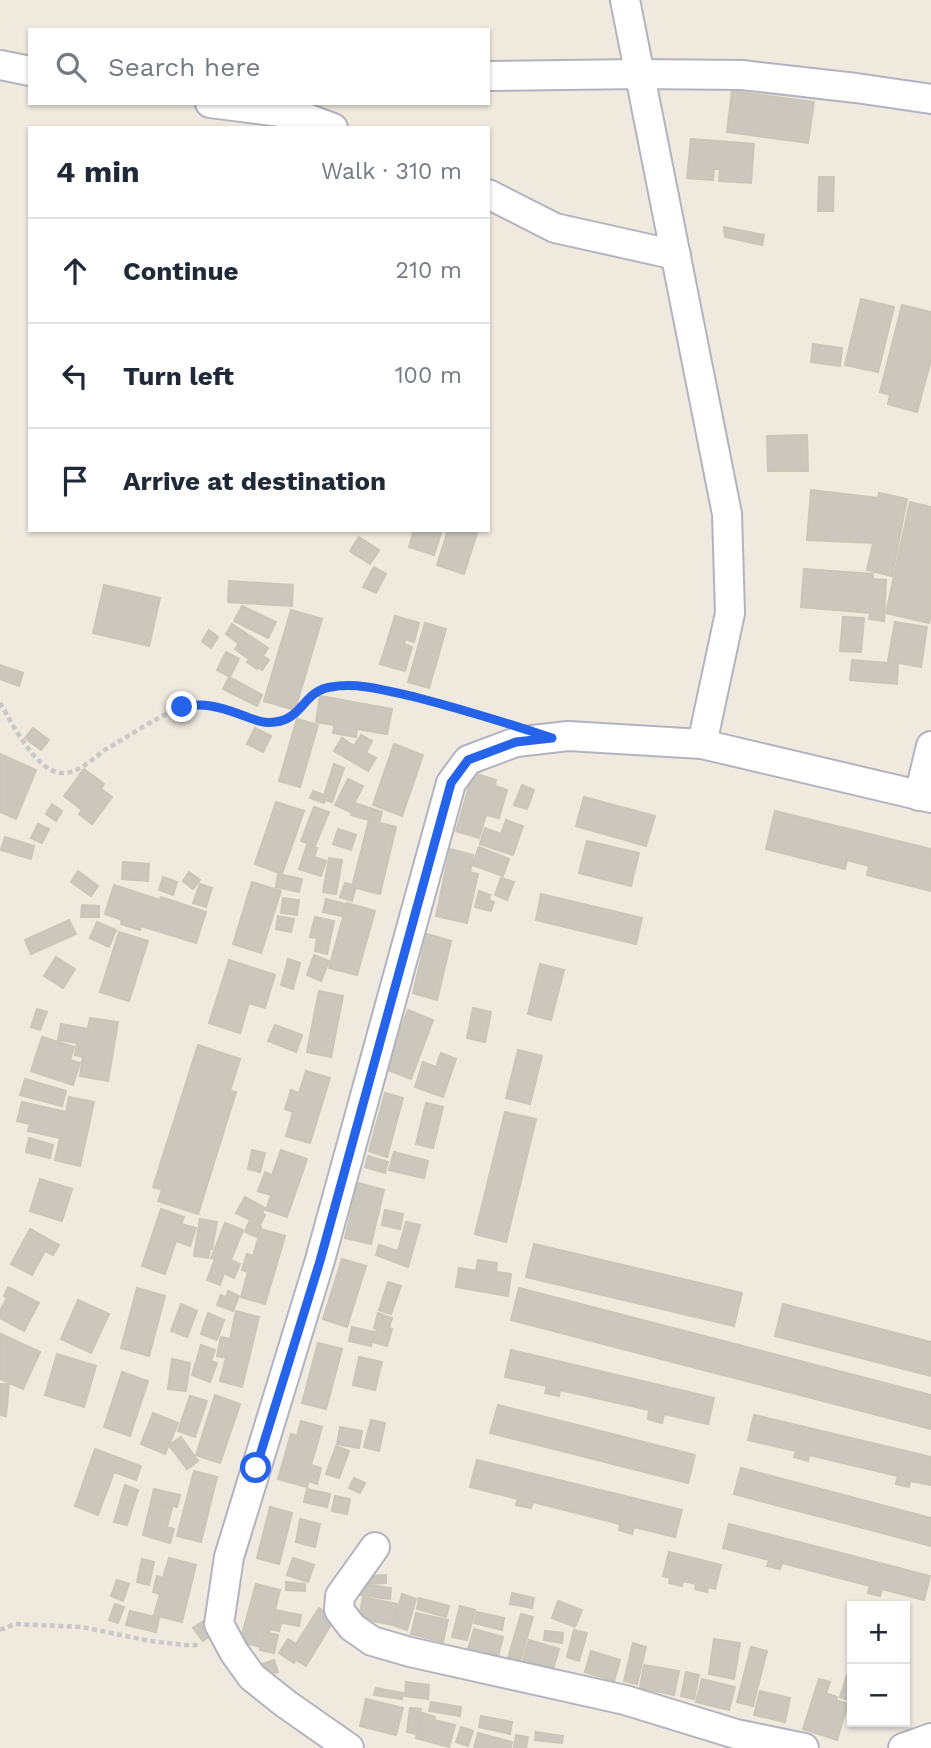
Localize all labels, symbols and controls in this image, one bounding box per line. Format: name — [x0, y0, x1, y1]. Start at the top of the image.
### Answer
search box — [28, 28, 490, 105]
icon: search — [52, 48, 90, 86]
text: Search here — [108, 52, 260, 82]
text: 4 min — [56, 154, 140, 189]
text: Walk · 310 m — [321, 158, 462, 185]
icon: ahead — [56, 252, 94, 290]
text: Continue — [123, 256, 239, 286]
text: 210 m — [396, 257, 462, 284]
icon: left — [56, 357, 94, 395]
text: Turn left — [123, 361, 234, 391]
text: 100 m — [395, 362, 462, 389]
icon: arrive — [56, 462, 94, 500]
text: Arrive at destination — [123, 466, 386, 496]
route end — [166, 691, 197, 722]
route start — [240, 1452, 271, 1483]
map controls — [847, 1601, 910, 1727]
button: + — [847, 1601, 910, 1664]
button: − — [847, 1664, 910, 1727]

